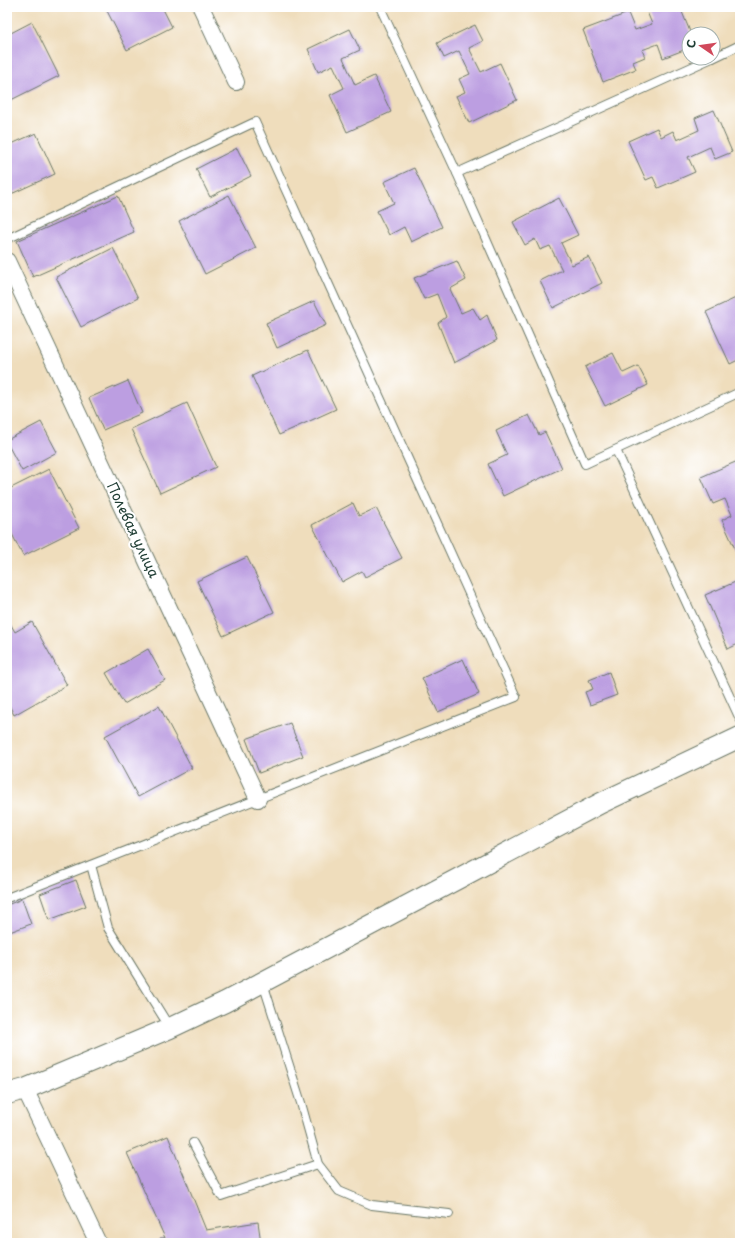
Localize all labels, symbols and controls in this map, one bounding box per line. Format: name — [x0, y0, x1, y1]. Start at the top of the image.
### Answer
north arrow — [681, 26, 721, 66]
text: С — [682, 38, 700, 50]
street label: Полевая улица — [102, 478, 165, 581]

